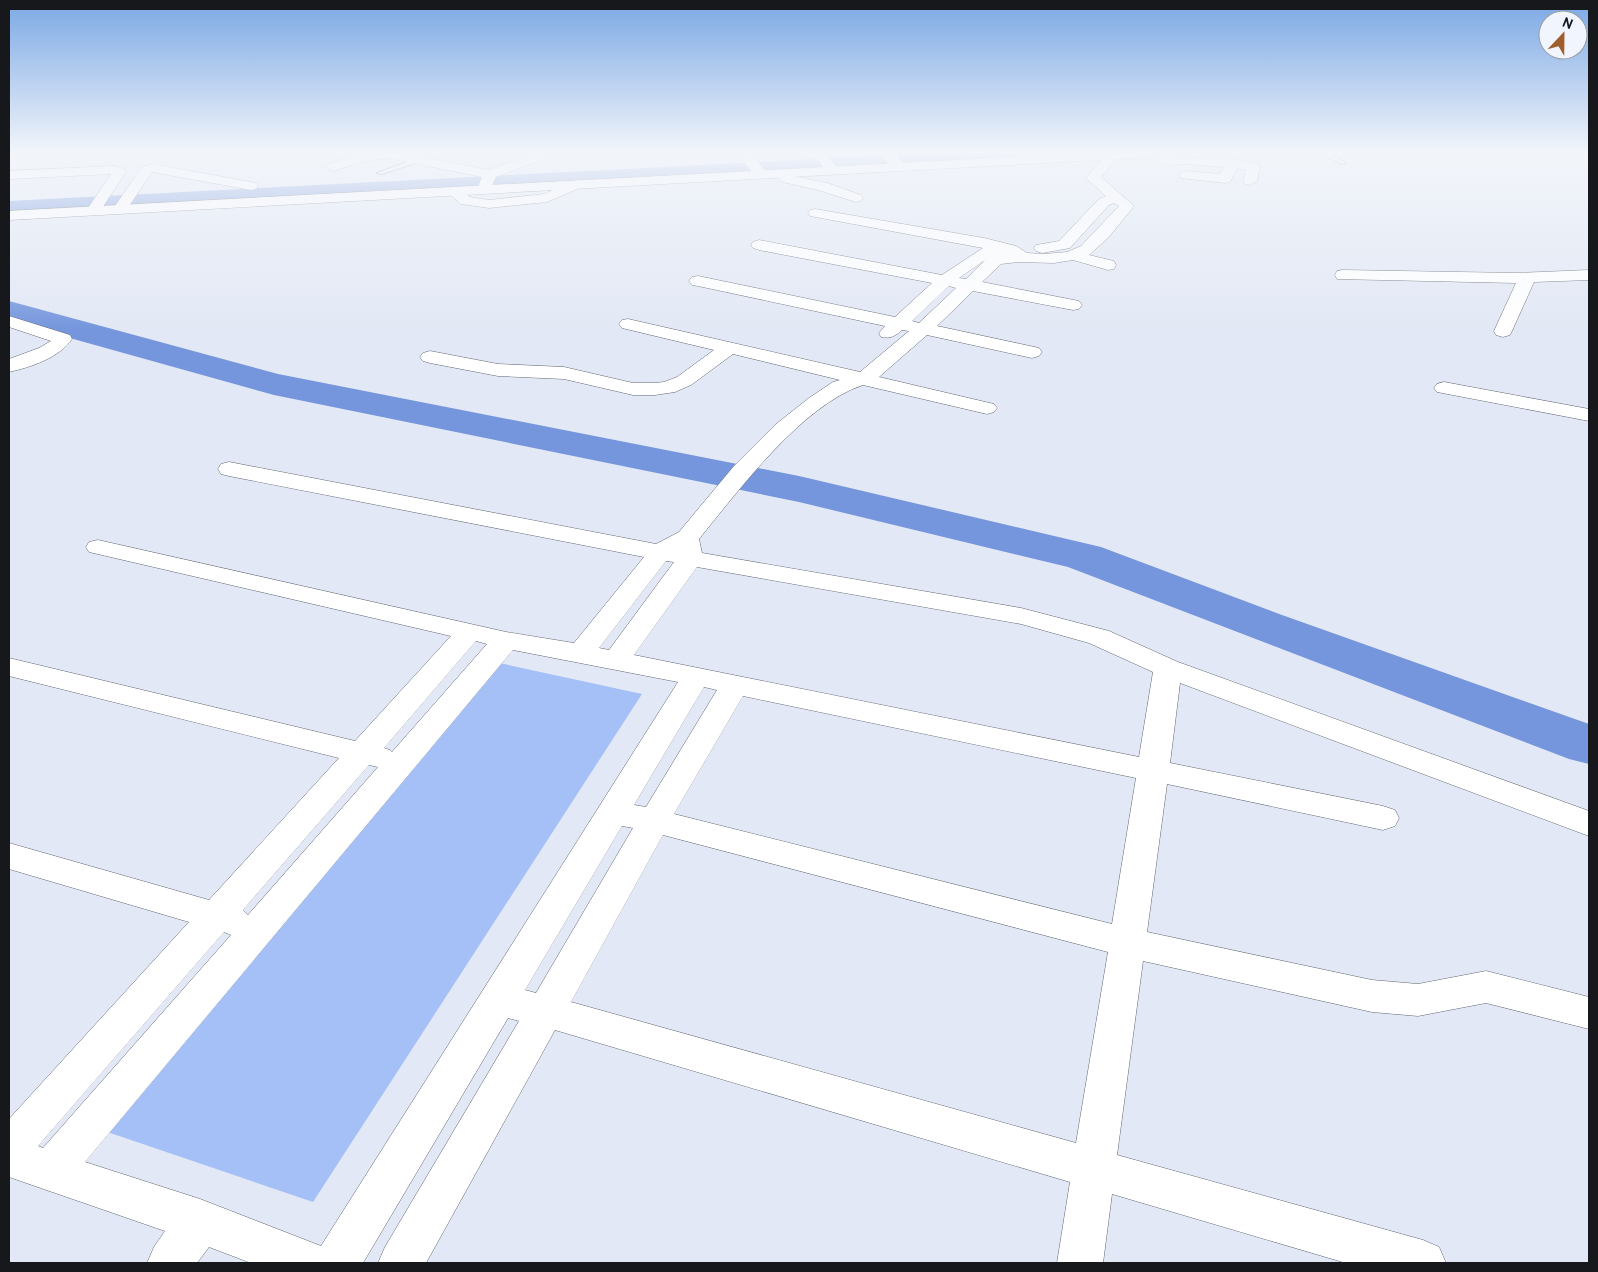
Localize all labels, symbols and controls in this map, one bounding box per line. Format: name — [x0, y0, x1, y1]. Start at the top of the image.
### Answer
north arrow — [1538, 10, 1588, 60]
text: N — [1559, 15, 1575, 34]

